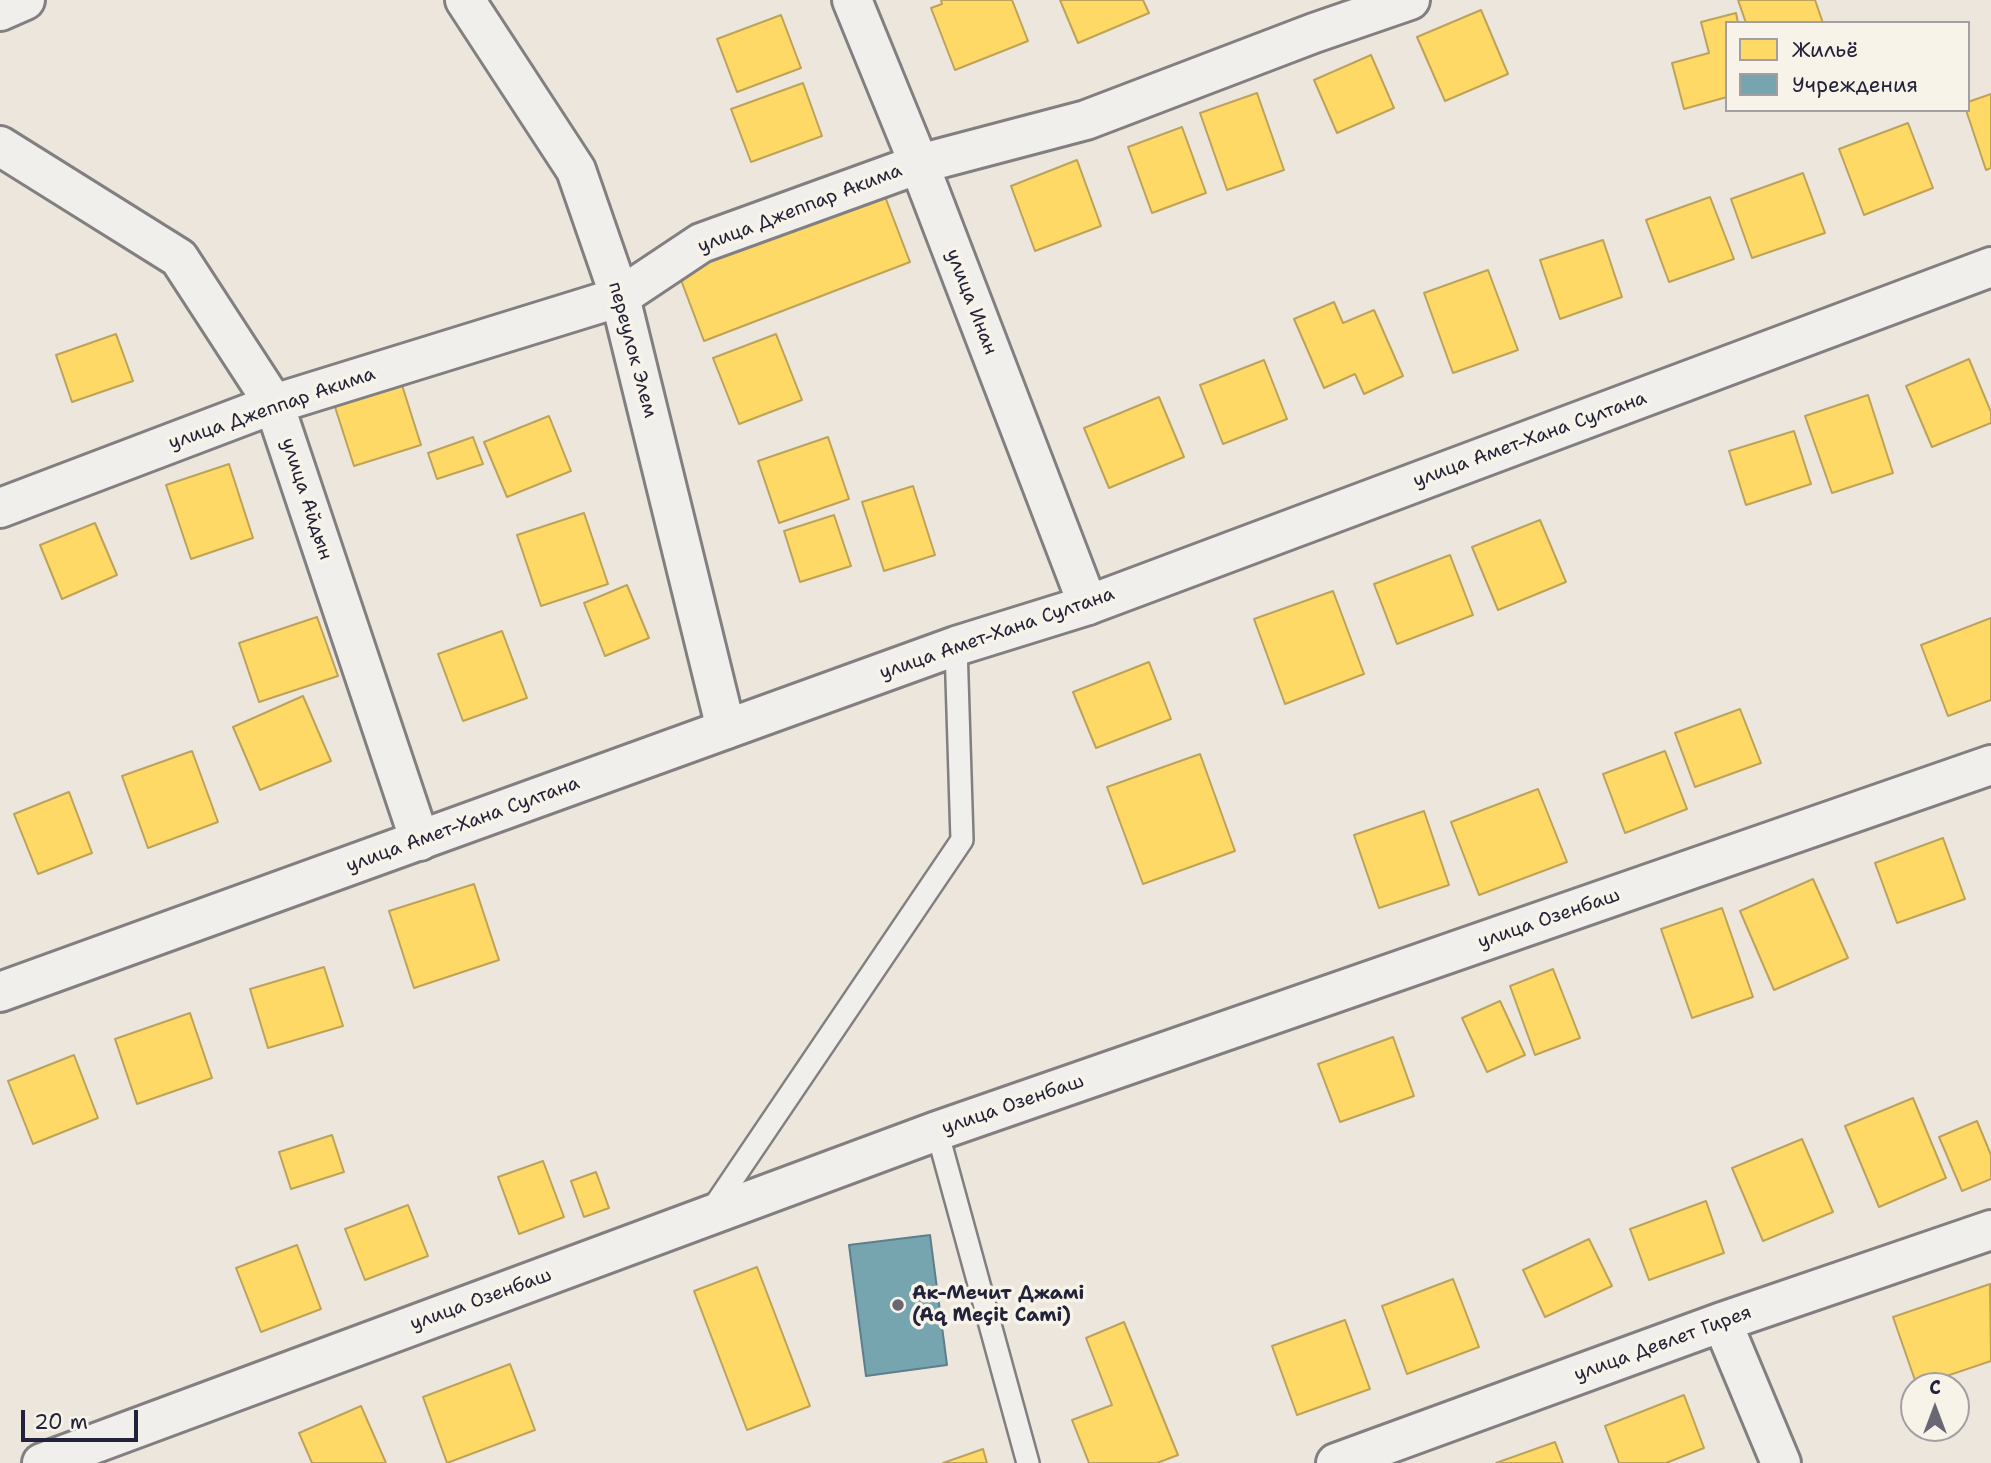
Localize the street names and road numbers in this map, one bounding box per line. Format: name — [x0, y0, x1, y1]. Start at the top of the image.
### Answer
street label: улица Джеппар Акима — [695, 159, 905, 259]
street label: улица Инан — [940, 246, 1002, 358]
street label: переулок Элем — [603, 280, 661, 420]
street label: улица Джеппар Акима — [166, 363, 378, 455]
street label: улица Амет-Хана Султана — [1410, 387, 1650, 493]
street label: улица Айдын — [276, 435, 336, 563]
street label: улица Амет-Хана Султана — [877, 583, 1117, 685]
street label: улица Амет-Хана Султана — [343, 772, 583, 878]
street label: улица Озенбаш — [1475, 884, 1623, 954]
street label: улица Озенбаш — [939, 1070, 1087, 1140]
street label: улица Озенбаш — [407, 1264, 555, 1336]
street label: улица Девлет Гирея — [1571, 1301, 1755, 1387]

